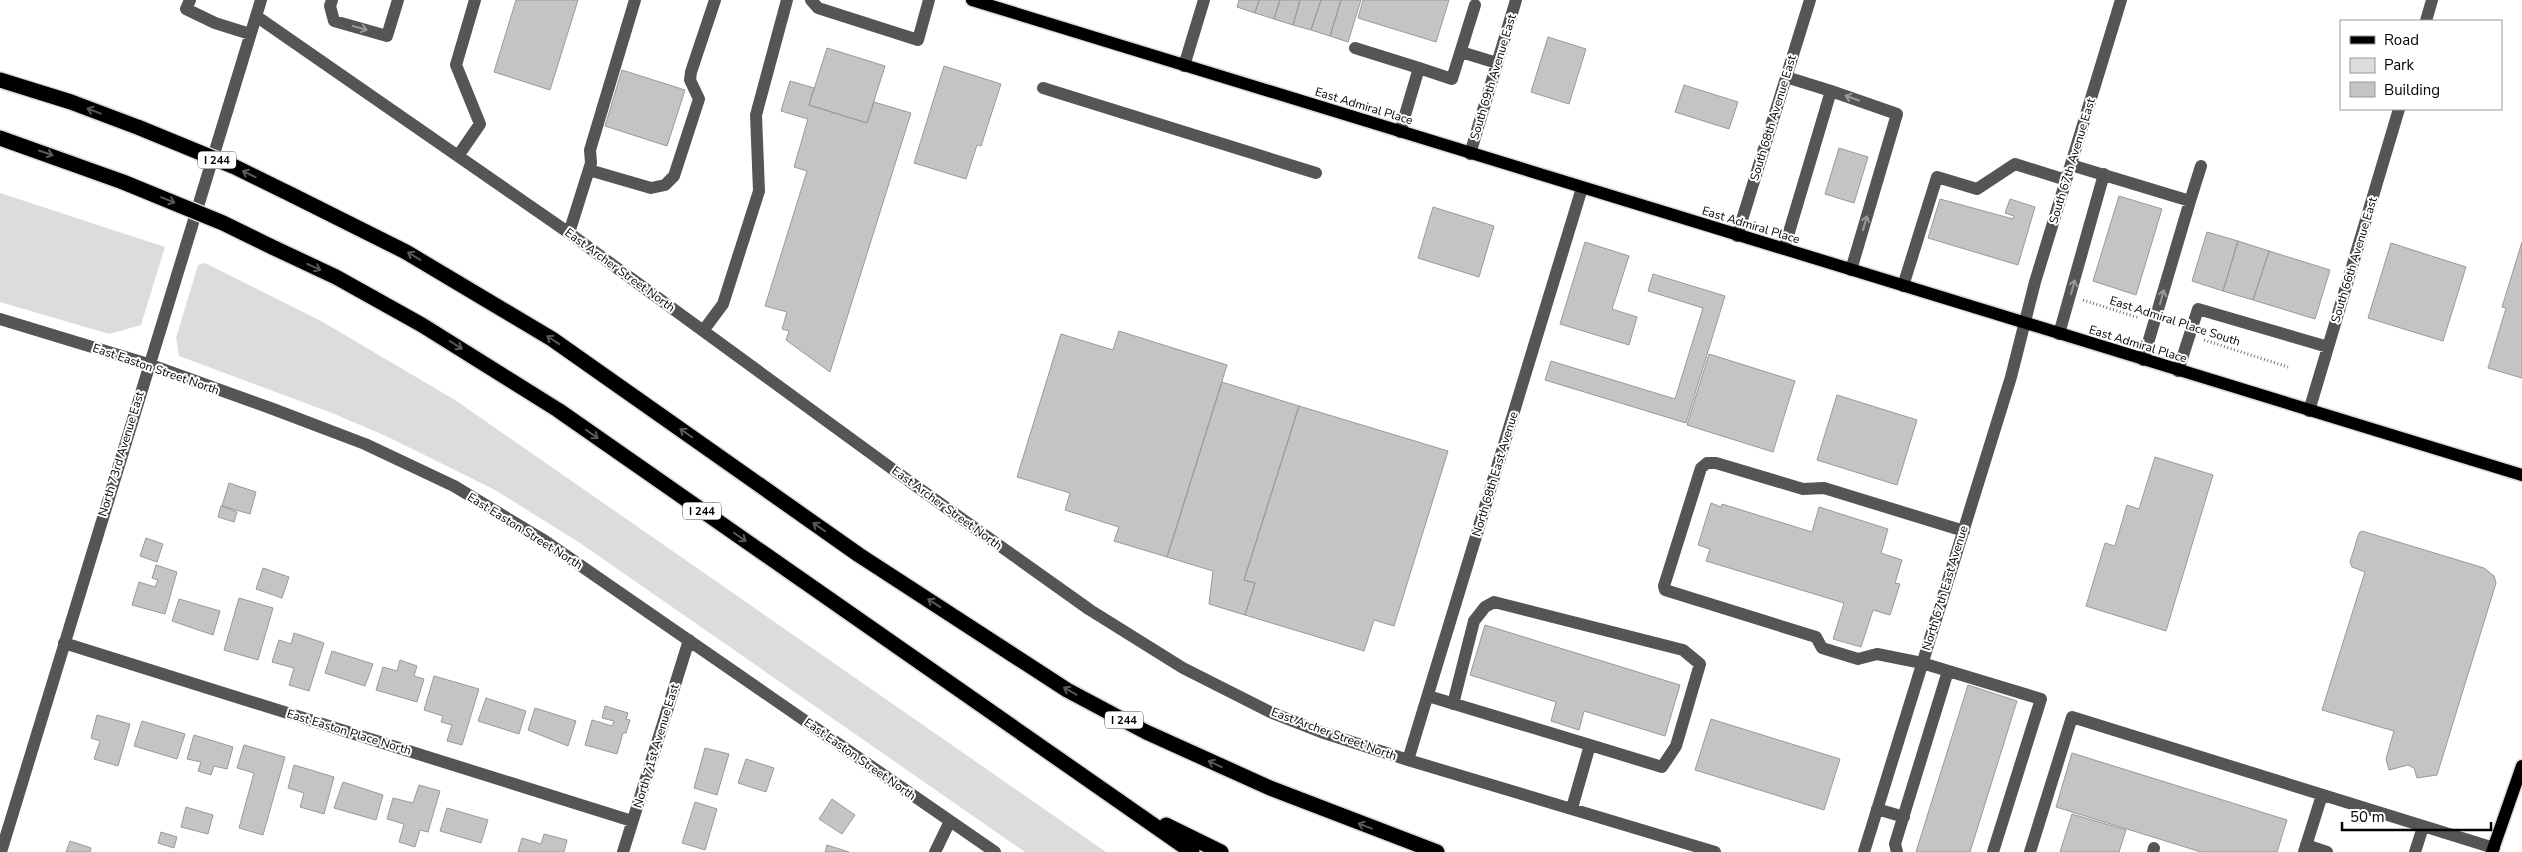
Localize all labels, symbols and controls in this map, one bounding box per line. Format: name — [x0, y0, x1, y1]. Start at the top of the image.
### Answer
street label: South 69th Avenue East — [1466, 12, 1520, 142]
legend — [2340, 20, 2502, 110]
one-way arrow — [351, 24, 367, 34]
text: Road — [2384, 30, 2419, 50]
street label: South 68th Avenue East — [1746, 53, 1800, 183]
text: Park — [2384, 55, 2414, 75]
text: Building — [2384, 80, 2440, 100]
street label: East Admiral Place — [1313, 84, 1415, 128]
one-way arrow — [1844, 93, 1860, 102]
street label: South 67th Avenue East — [2045, 96, 2099, 226]
one-way arrow — [87, 105, 102, 115]
one-way arrow — [38, 149, 54, 158]
road number: I 244 — [198, 152, 236, 168]
one-way arrow — [241, 168, 256, 178]
street label: South 66th Avenue East — [2327, 195, 2381, 325]
one-way arrow — [160, 196, 176, 205]
street label: East Admiral Place — [1700, 203, 1802, 247]
one-way arrow — [1861, 216, 1871, 232]
street label: East Archer Street North — [562, 225, 678, 315]
one-way arrow — [408, 251, 422, 261]
one-way arrow — [306, 262, 321, 272]
one-way arrow — [2069, 280, 2078, 296]
one-way arrow — [2157, 289, 2167, 305]
street label: East Admiral Place South — [2108, 293, 2242, 349]
street label: East Admiral Place — [2087, 322, 2189, 366]
one-way arrow — [546, 335, 560, 346]
street label: East Easton Street North — [91, 340, 221, 398]
one-way arrow — [449, 340, 463, 351]
street label: North 73rd Avenue East — [94, 389, 148, 519]
street label: North 68th East Avenue — [1468, 410, 1522, 538]
one-way arrow — [680, 428, 694, 438]
one-way arrow — [585, 429, 599, 439]
street label: East Archer Street North — [889, 463, 1005, 553]
street label: East Easton Street North — [464, 489, 586, 573]
road number: I 244 — [683, 502, 721, 520]
one-way arrow — [813, 522, 827, 532]
street label: North 67th East Avenue — [1918, 524, 1972, 652]
one-way arrow — [732, 532, 746, 542]
one-way arrow — [927, 598, 941, 608]
street label: North 71st Avenue East — [630, 681, 683, 810]
one-way arrow — [1063, 686, 1078, 695]
street label: East Archer Street North — [1269, 704, 1399, 764]
street label: East Easton Place North — [285, 705, 413, 759]
road number: I 244 — [1105, 712, 1143, 728]
street label: East Easton Street North — [801, 714, 919, 804]
one-way arrow — [1208, 758, 1223, 768]
scale bar — [2342, 800, 2491, 832]
text: 50 m — [2350, 807, 2385, 827]
one-way arrow — [1358, 821, 1374, 830]

